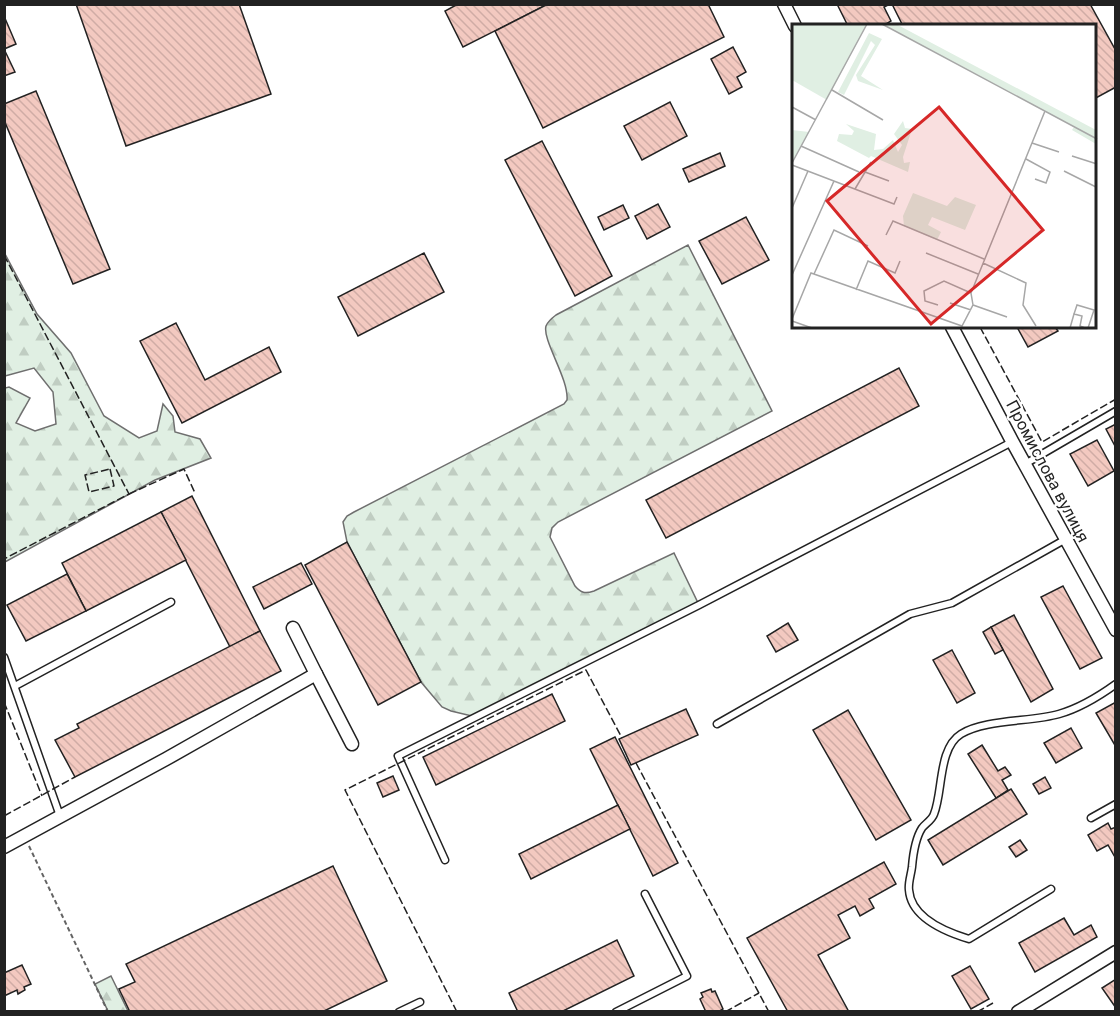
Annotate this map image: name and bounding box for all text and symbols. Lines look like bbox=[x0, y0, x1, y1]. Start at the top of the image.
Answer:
inset map bbox=[792, 24, 1096, 328]
street label: Промислова вулиця bbox=[1002, 397, 1094, 545]

